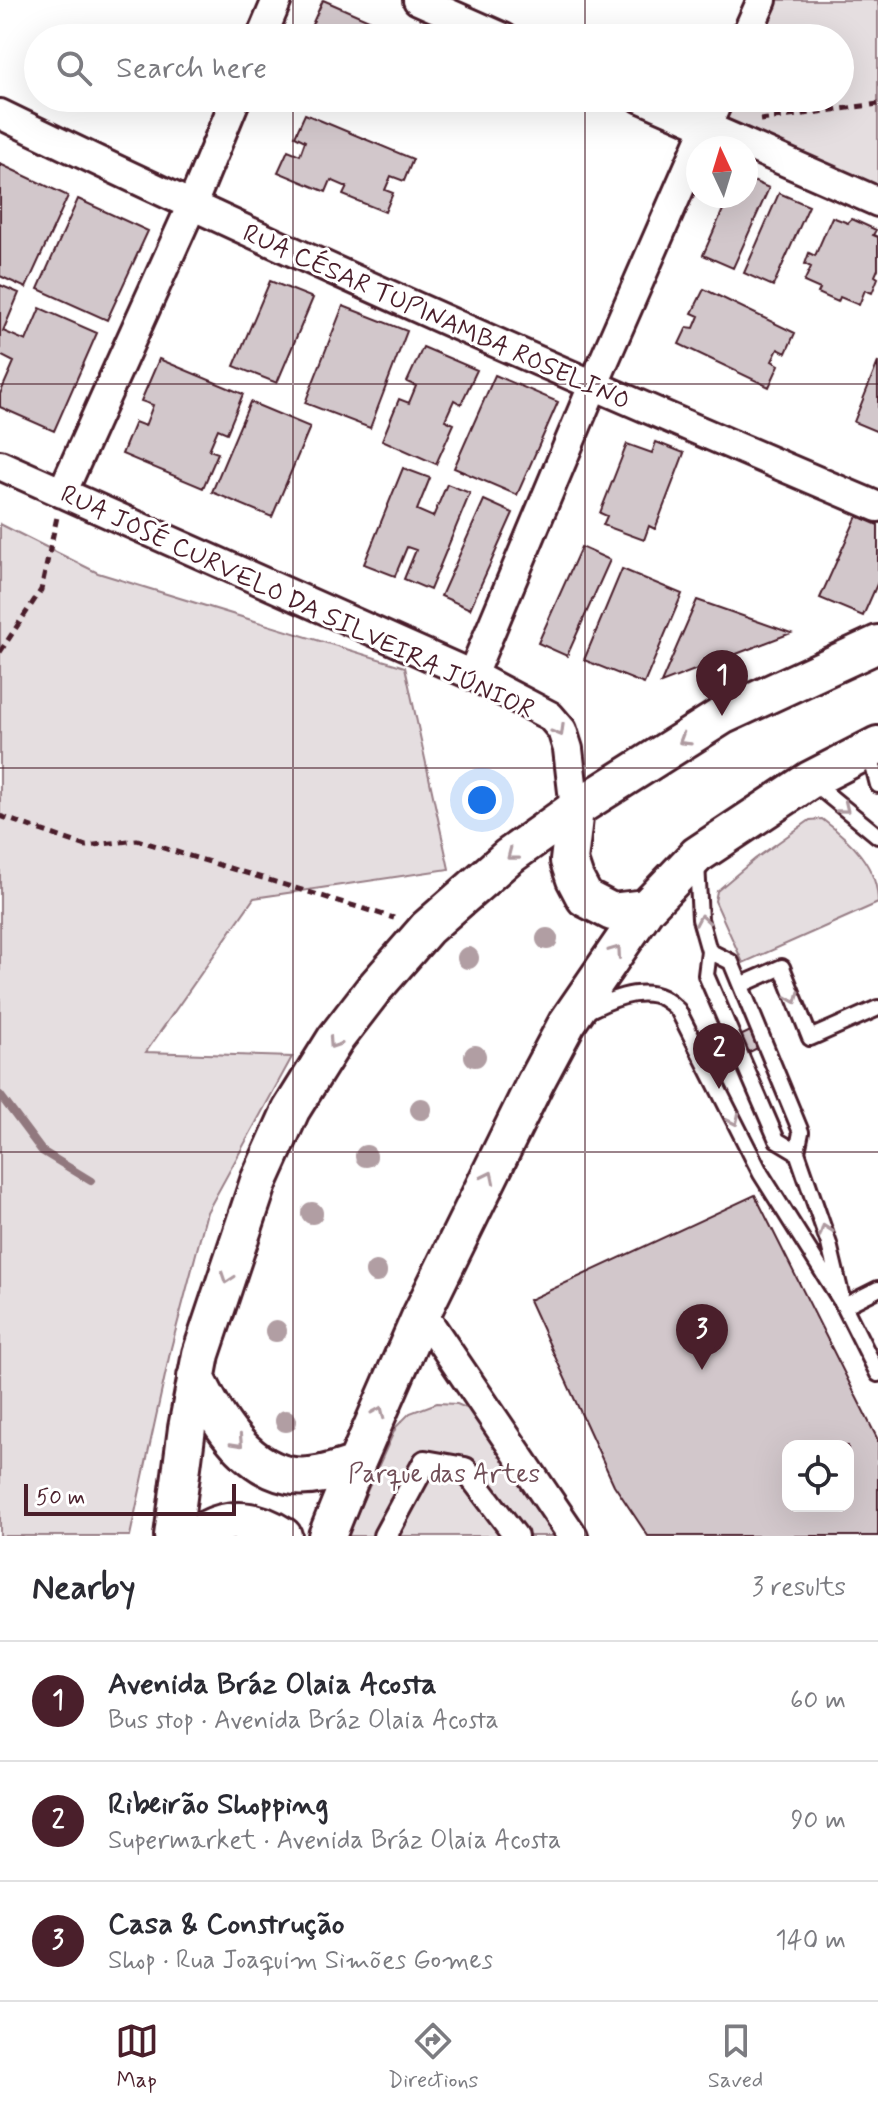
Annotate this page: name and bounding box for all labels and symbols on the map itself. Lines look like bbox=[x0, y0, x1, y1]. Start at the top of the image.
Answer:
north arrow bbox=[686, 136, 758, 208]
street label: RUA CÉSAR TUPINAMBA ROSELINO bbox=[237, 215, 636, 419]
street label: RUA JOSÉ CURVELO DA SILVEIRA JÚNIOR bbox=[55, 476, 540, 728]
pin: 1 bbox=[696, 650, 748, 716]
one-way arrow bbox=[549, 722, 564, 736]
one-way arrow bbox=[679, 730, 693, 745]
your location bbox=[462, 780, 502, 820]
one-way arrow bbox=[835, 798, 849, 813]
one-way arrow bbox=[506, 846, 521, 860]
one-way arrow bbox=[694, 913, 711, 926]
one-way arrow bbox=[606, 945, 621, 959]
one-way arrow bbox=[784, 990, 801, 1004]
pin: 2 bbox=[693, 1023, 745, 1089]
one-way arrow bbox=[329, 1034, 344, 1048]
one-way arrow bbox=[725, 1112, 740, 1127]
one-way arrow bbox=[479, 1170, 495, 1185]
one-way arrow bbox=[818, 1224, 834, 1238]
one-way arrow bbox=[220, 1270, 236, 1284]
pin: 3 bbox=[676, 1304, 728, 1370]
one-way arrow bbox=[369, 1406, 385, 1420]
one-way arrow bbox=[229, 1432, 243, 1447]
park label: Parque das Artes bbox=[348, 1458, 540, 1492]
scale bar bbox=[24, 1480, 236, 1516]

